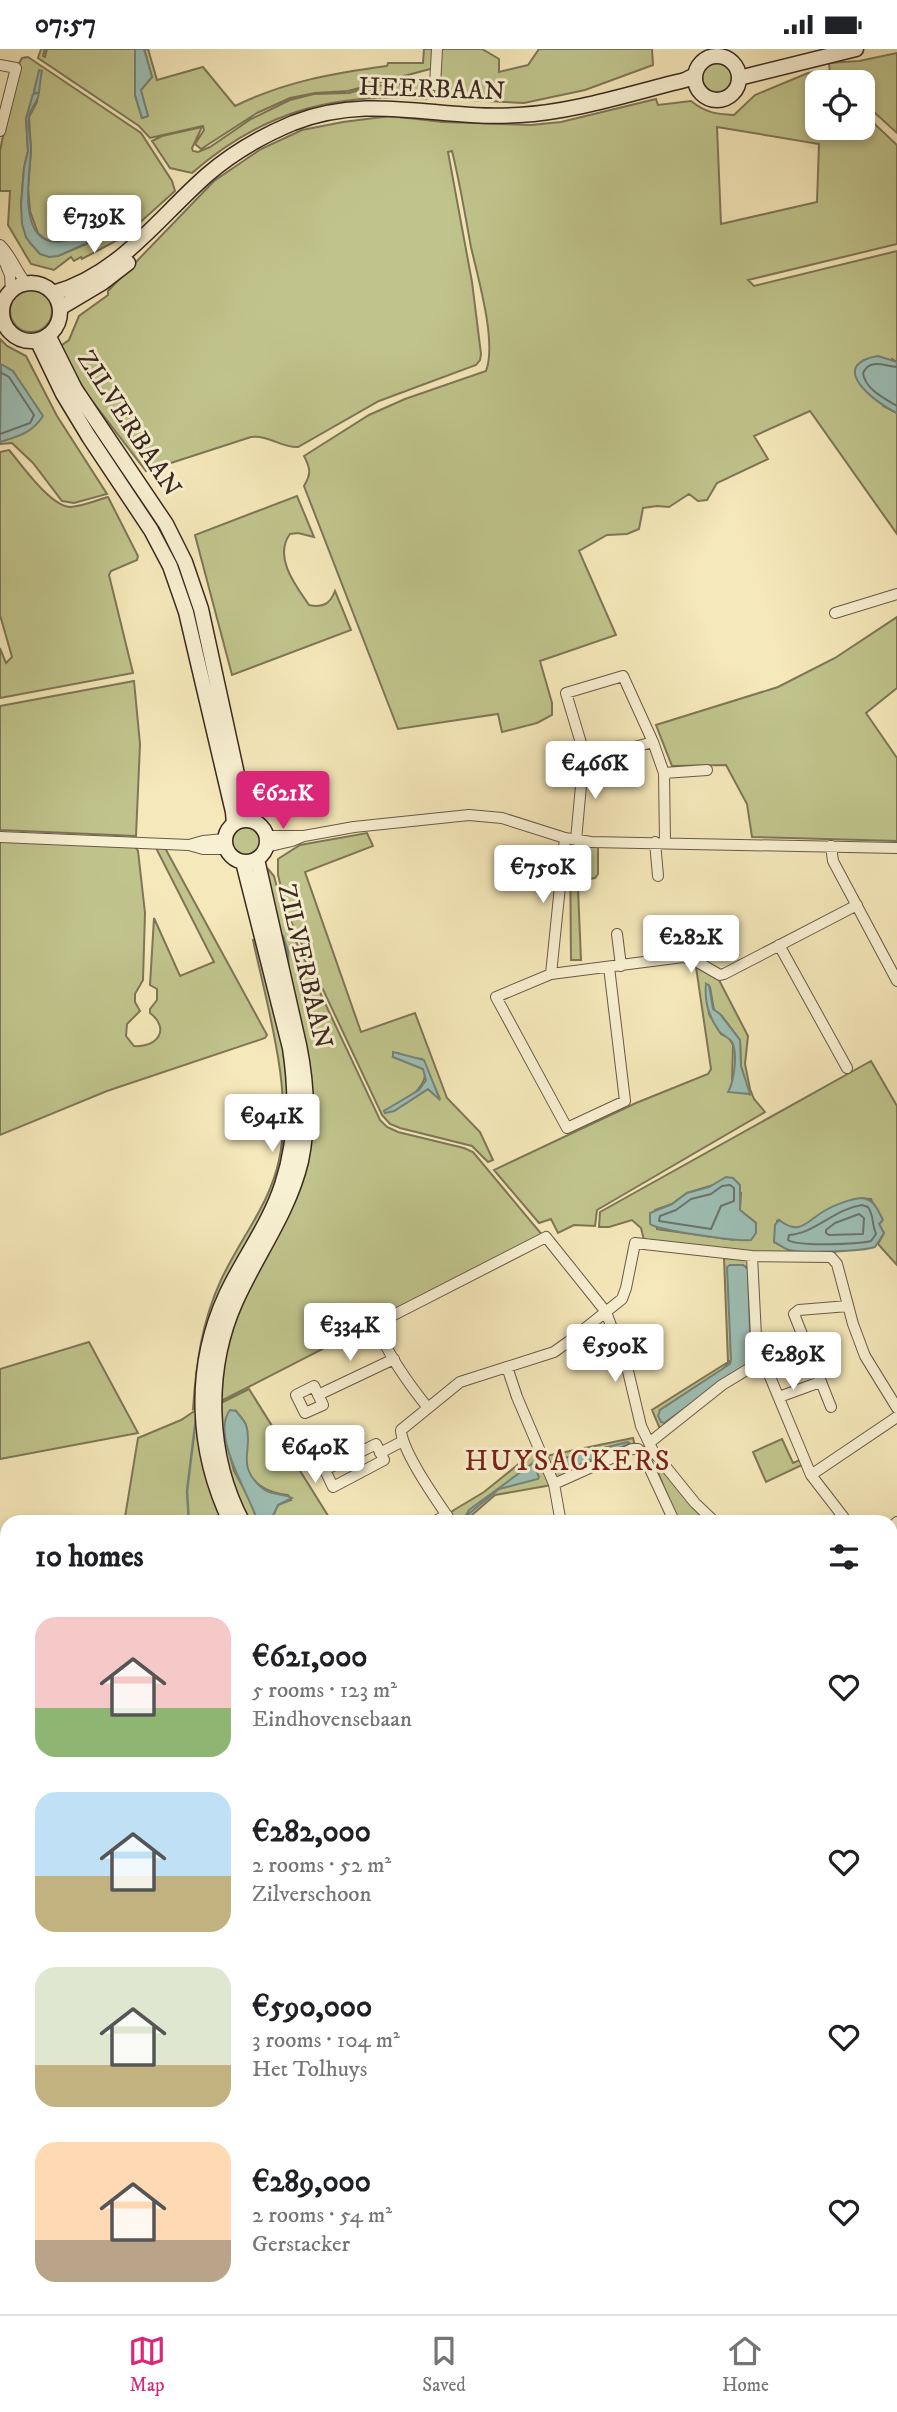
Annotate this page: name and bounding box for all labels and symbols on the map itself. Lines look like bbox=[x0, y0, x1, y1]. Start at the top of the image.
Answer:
street label: HEERBAAN bbox=[358, 70, 506, 109]
pin: €739K bbox=[45, 195, 143, 255]
street label: ZILVERBAAN bbox=[69, 345, 188, 503]
pin: €466K bbox=[546, 741, 644, 801]
pin: €621K bbox=[234, 771, 332, 831]
pin: €750K bbox=[494, 845, 592, 905]
street label: ZILVERBAAN bbox=[270, 881, 339, 1052]
pin: €282K bbox=[642, 915, 740, 975]
pin: €941K bbox=[223, 1095, 321, 1154]
pin: €334K bbox=[301, 1303, 399, 1363]
pin: €590K bbox=[566, 1325, 664, 1384]
pin: €289K bbox=[744, 1333, 842, 1392]
pin: €640K bbox=[266, 1425, 364, 1485]
district label: HUYSACKERS bbox=[465, 1444, 671, 1479]

